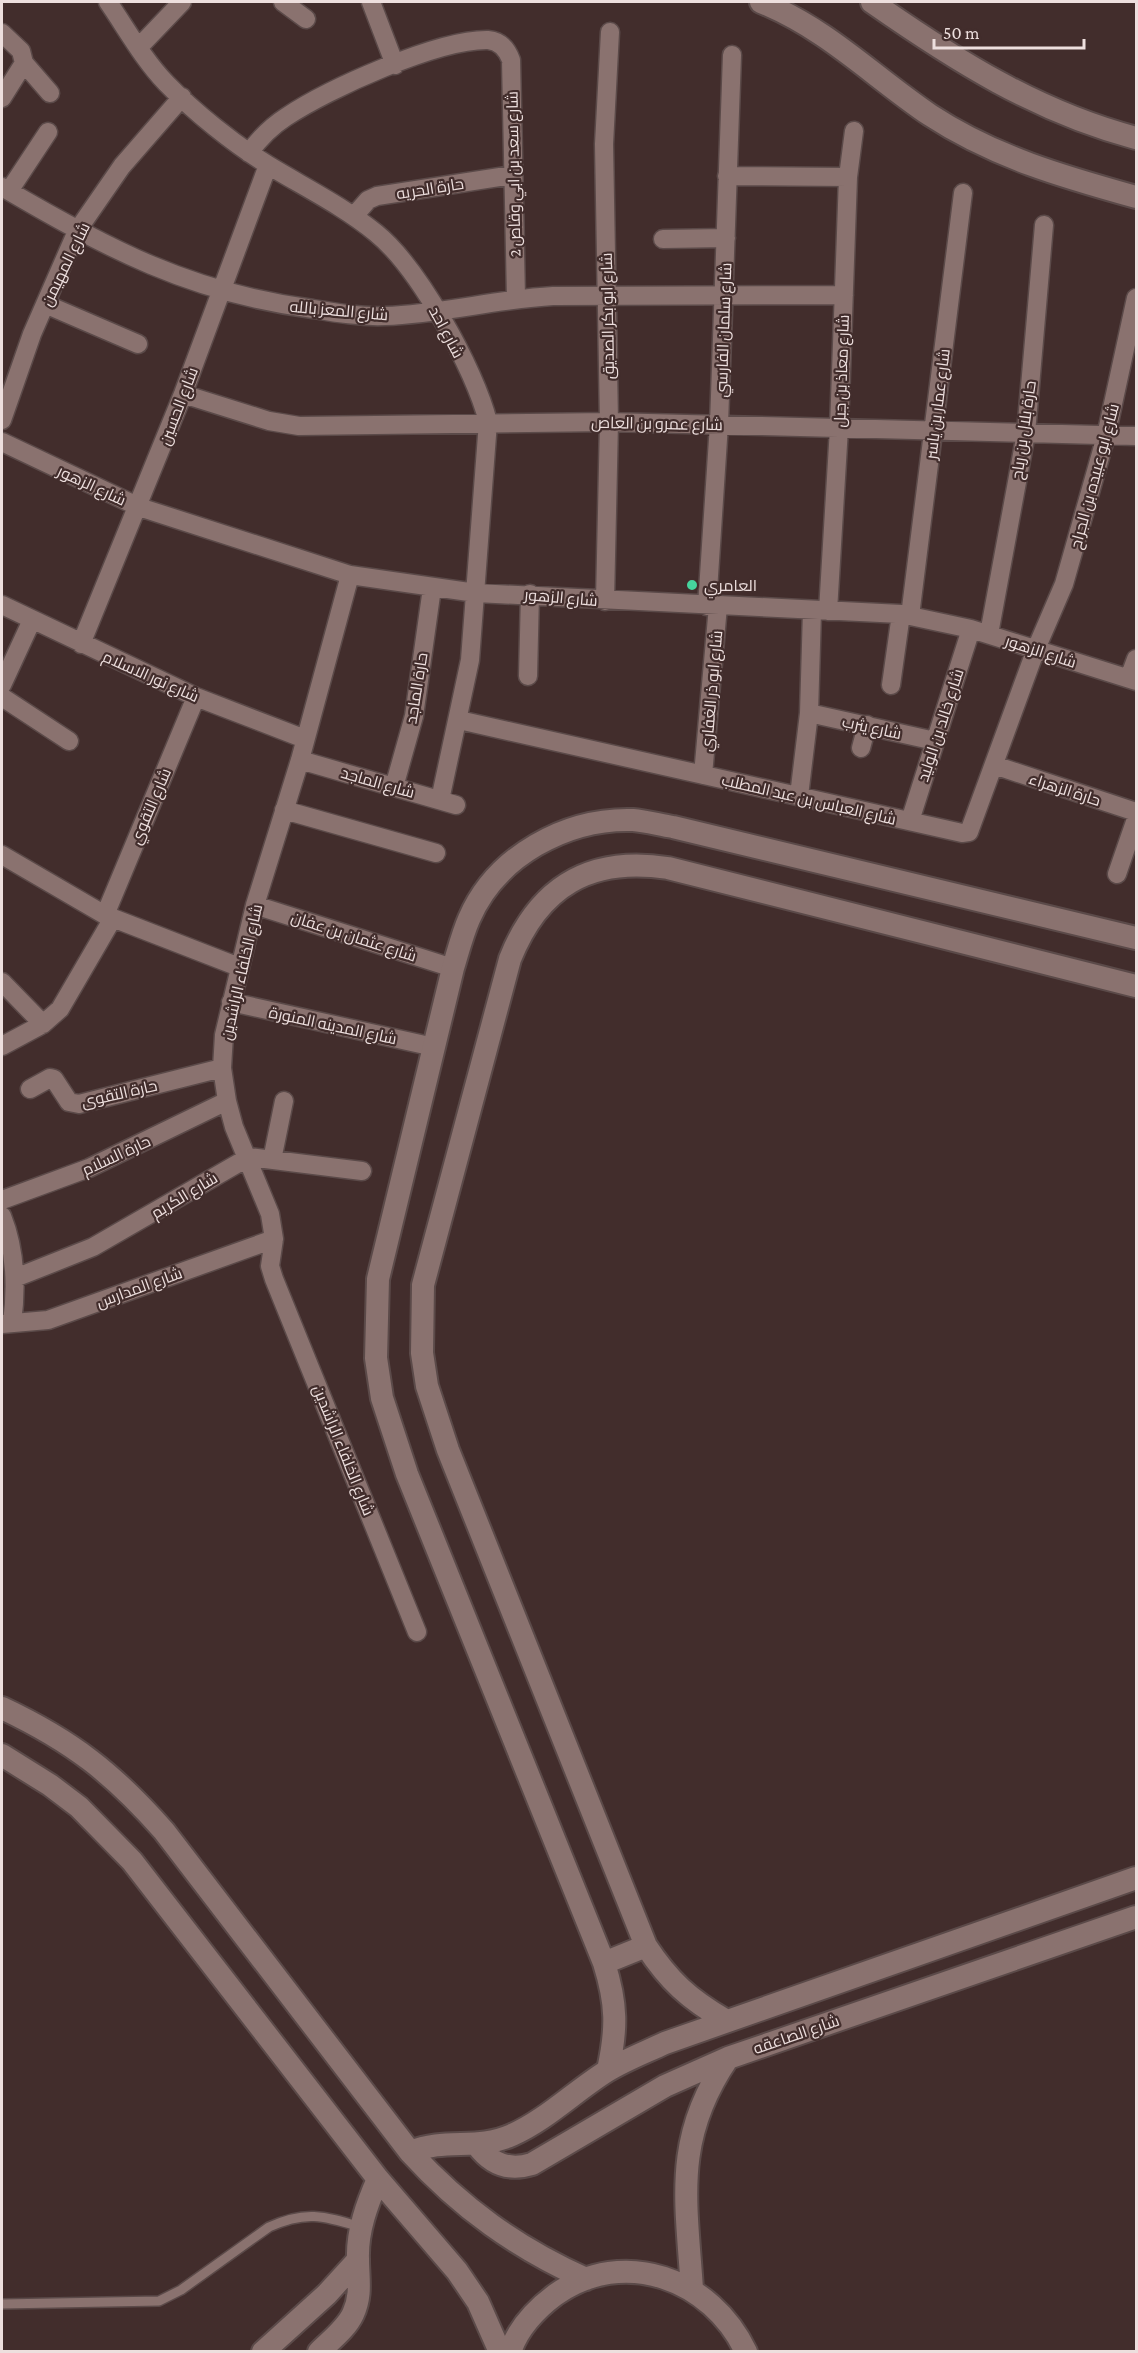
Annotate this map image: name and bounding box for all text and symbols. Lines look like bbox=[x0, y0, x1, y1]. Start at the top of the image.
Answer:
scale bar bbox=[934, 12, 1084, 50]
text: 50 m bbox=[943, 23, 980, 43]
street label: شارع سعد بن ابي وقاص 2 bbox=[504, 91, 528, 257]
street label: حارة الحريه bbox=[395, 175, 465, 203]
street label: شارع المهيمن bbox=[38, 220, 96, 310]
street label: شارع ابو بكر الصديق bbox=[598, 252, 620, 380]
street label: شارع سلمان الفارسي bbox=[713, 262, 738, 398]
street label: شارع المعز بالله bbox=[289, 298, 389, 326]
street label: شارع احد bbox=[423, 304, 467, 362]
street label: شارع معاذ بن جبل bbox=[831, 314, 855, 428]
street label: شارع عمار بن ياسر bbox=[922, 348, 956, 462]
street label: شارع الحسين bbox=[156, 365, 204, 449]
street label: حارة بلال بن رباح bbox=[1008, 379, 1042, 481]
street label: شارع ابو عبيده بن الجراح bbox=[1067, 402, 1125, 551]
street label: شارع عمرو بن العاص bbox=[591, 414, 723, 436]
street label: شارع الزهور bbox=[53, 462, 129, 511]
place label: العامري bbox=[704, 577, 757, 599]
marker: العامري bbox=[685, 578, 699, 592]
street label: شارع الزهور bbox=[522, 586, 598, 612]
street label: شارع ابو ذر الغفاري bbox=[698, 629, 730, 753]
street label: شارع الزهور bbox=[1001, 632, 1079, 674]
street label: شارع نور الاسلام bbox=[99, 648, 201, 708]
street label: حارة الماجد bbox=[402, 651, 431, 725]
street label: شارع خالد بن الوليد bbox=[914, 667, 970, 785]
street label: شارع يثرب bbox=[840, 713, 903, 745]
street label: شارع الماجد bbox=[338, 764, 417, 804]
street label: شارع التقوي bbox=[127, 765, 179, 849]
street label: حارة الزهراء bbox=[1027, 770, 1103, 810]
street label: شارع العباس بن عبد المطلب bbox=[719, 771, 898, 831]
street label: شارع الخلفاء الراشدين bbox=[218, 902, 268, 1042]
street label: شارع عثمان بن عفان bbox=[288, 908, 419, 968]
street label: شارع المدينه المنورة bbox=[267, 1004, 398, 1050]
street label: حارة التقوى bbox=[80, 1077, 159, 1112]
street label: حارة السلام bbox=[79, 1132, 154, 1181]
street label: شارع الكريم bbox=[148, 1169, 222, 1224]
street label: شارع المدارس bbox=[94, 1264, 185, 1314]
street label: شارع الخلفاء الراشدين bbox=[307, 1383, 377, 1519]
street label: شارع الصاعقه bbox=[751, 2012, 842, 2060]

